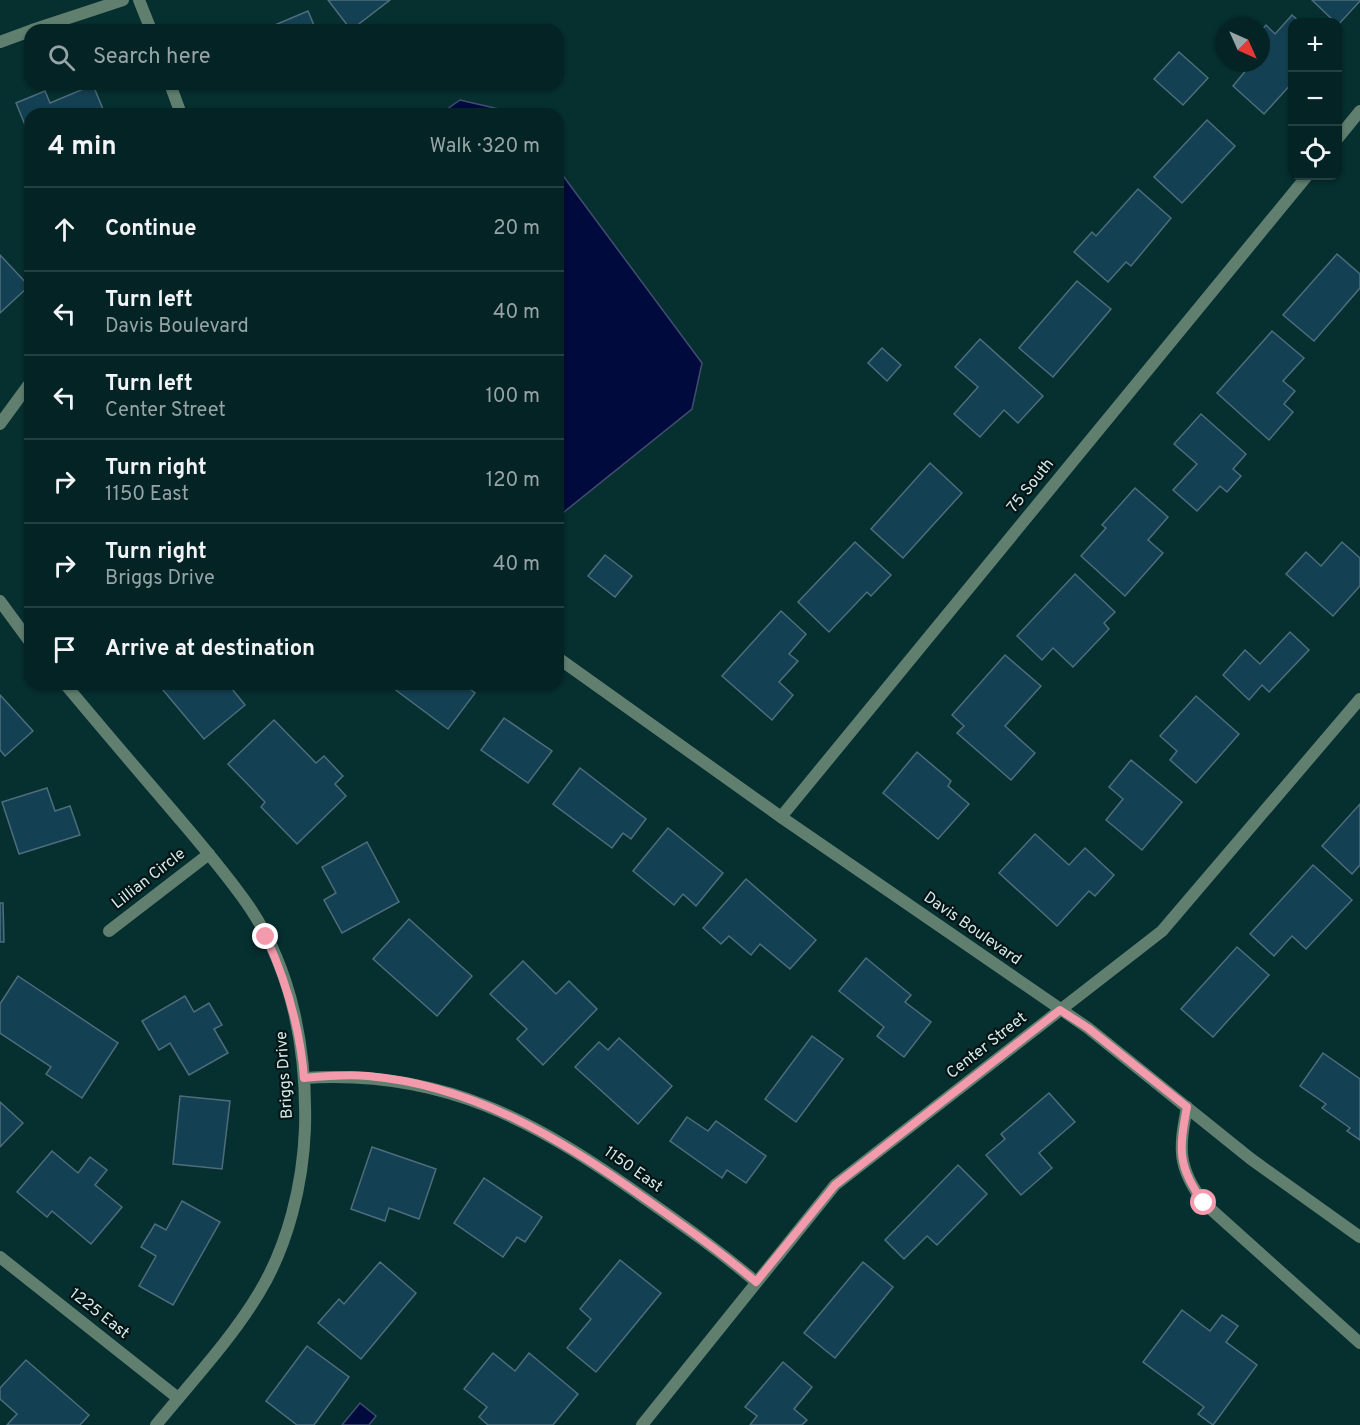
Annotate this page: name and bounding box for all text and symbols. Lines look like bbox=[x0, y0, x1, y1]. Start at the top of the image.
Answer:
north arrow bbox=[1216, 18, 1270, 72]
map controls bbox=[1288, 18, 1342, 180]
button: + bbox=[1288, 18, 1342, 72]
search box bbox=[24, 24, 564, 90]
icon: search bbox=[45, 41, 78, 74]
text: Search here bbox=[93, 44, 211, 71]
button: − bbox=[1288, 72, 1342, 126]
button: locate bbox=[1288, 126, 1342, 180]
text: 4 min bbox=[48, 131, 117, 164]
text: Walk · 320 m bbox=[430, 134, 540, 160]
icon: ahead bbox=[48, 213, 81, 246]
text: Continue bbox=[105, 216, 196, 243]
text: 20 m bbox=[493, 216, 540, 242]
text: Turn left bbox=[105, 287, 193, 314]
icon: left bbox=[48, 297, 81, 330]
text: 40 m bbox=[493, 300, 540, 326]
text: Davis Boulevard bbox=[105, 314, 249, 340]
text: Turn left bbox=[105, 371, 193, 398]
icon: left bbox=[48, 381, 81, 414]
text: 100 m bbox=[485, 384, 540, 410]
text: Center Street bbox=[105, 398, 226, 424]
text: Turn right bbox=[105, 455, 207, 482]
street label: 75 South bbox=[1003, 455, 1059, 517]
icon: right bbox=[48, 465, 81, 498]
text: 120 m bbox=[486, 468, 540, 494]
text: 1150 East bbox=[105, 482, 189, 508]
text: Turn right bbox=[105, 539, 207, 566]
icon: right bbox=[48, 549, 81, 582]
text: 40 m bbox=[493, 552, 540, 578]
text: Briggs Drive bbox=[105, 566, 215, 592]
icon: arrive bbox=[48, 633, 81, 666]
text: Arrive at destination bbox=[105, 636, 315, 663]
street label: Lillian Circle bbox=[108, 844, 190, 914]
street label: Davis Boulevard bbox=[919, 888, 1025, 970]
route end bbox=[252, 923, 278, 949]
street label: Center Street bbox=[943, 1008, 1031, 1084]
street label: Briggs Drive bbox=[272, 1030, 298, 1120]
street label: 1150 East bbox=[600, 1143, 666, 1197]
route start bbox=[1190, 1189, 1216, 1215]
street label: 1225 East bbox=[65, 1284, 133, 1344]

